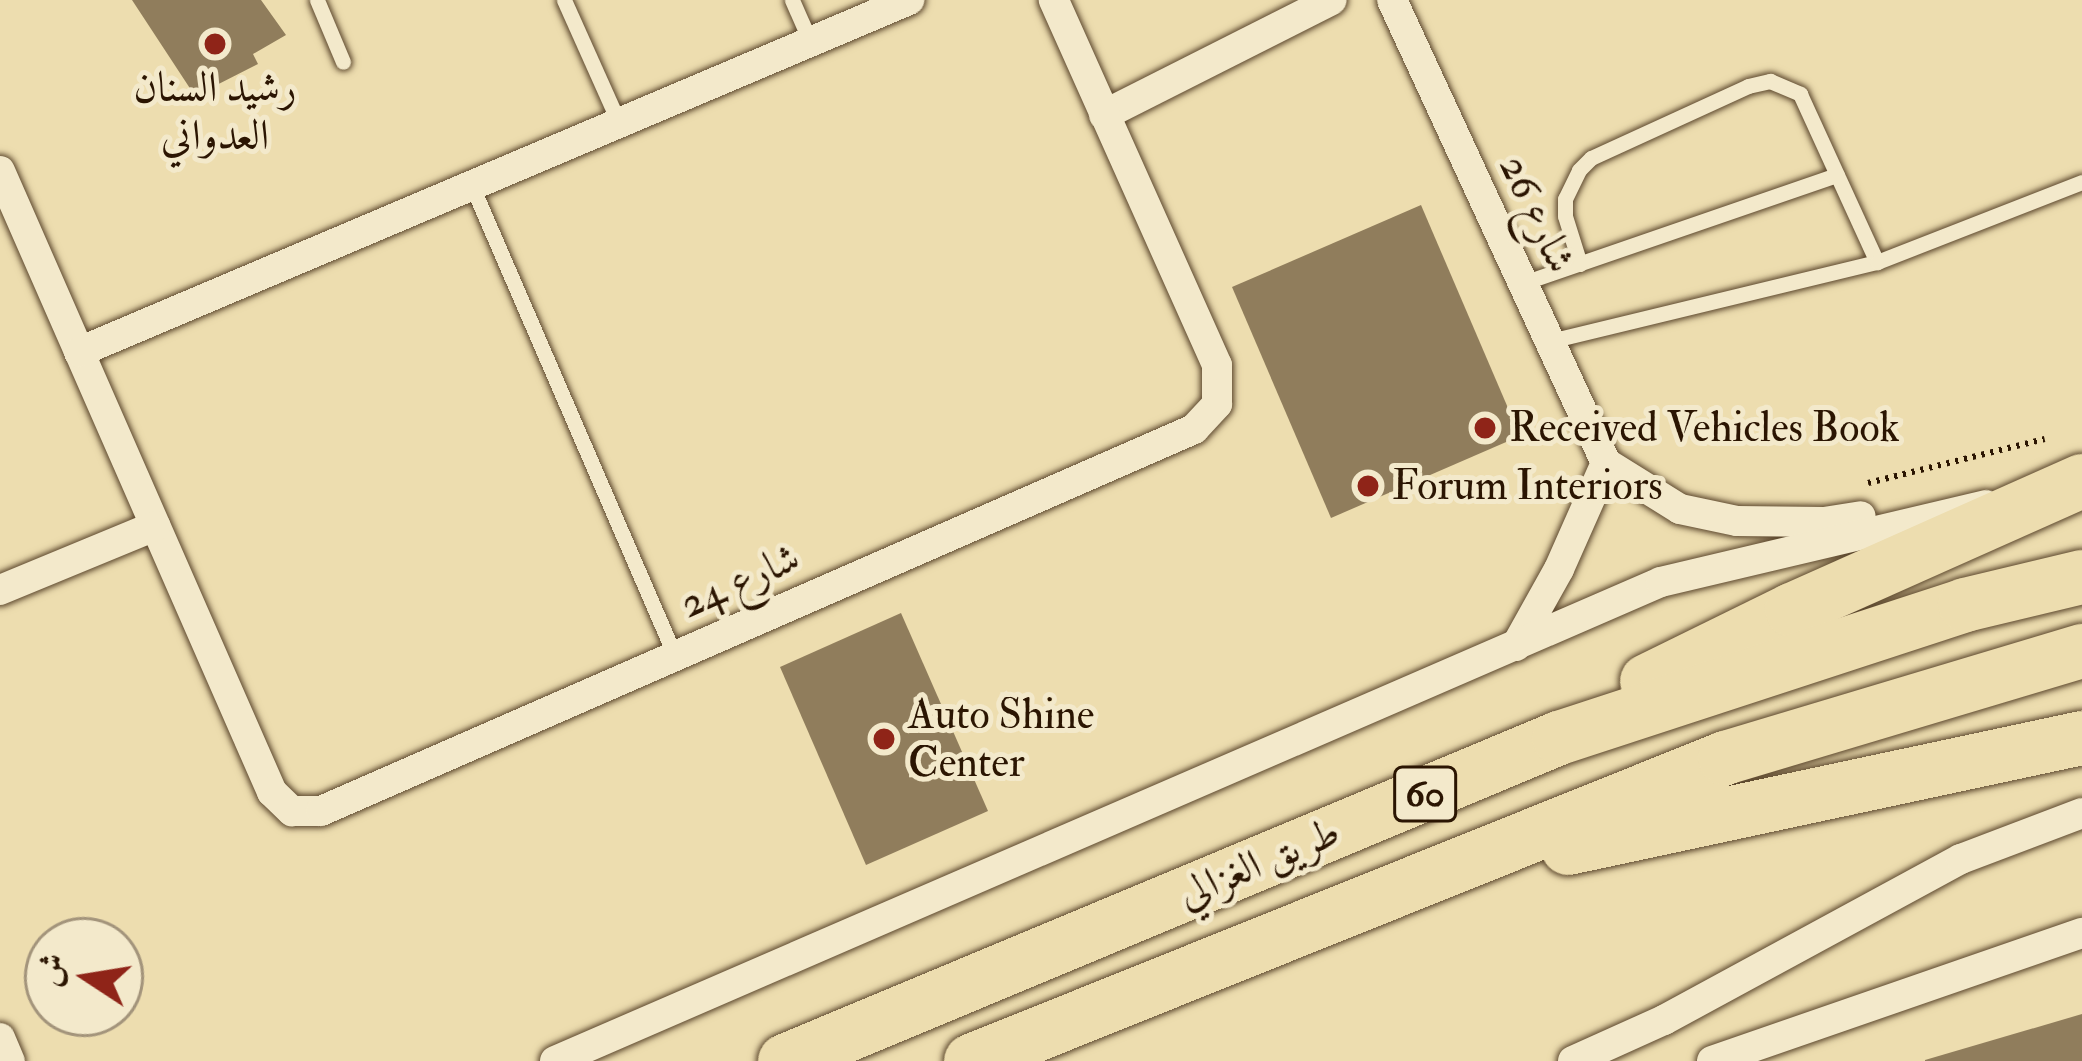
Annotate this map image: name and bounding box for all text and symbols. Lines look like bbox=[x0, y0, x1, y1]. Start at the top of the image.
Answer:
marker: رشيد السنان العدواني bbox=[202, 31, 228, 57]
place label: رشيد السنان العدواني bbox=[133, 63, 297, 162]
street label: شارع 26 bbox=[1488, 147, 1586, 281]
place label: Received Vehicles Book bbox=[1509, 403, 1900, 453]
marker: Received Vehicles Book bbox=[1472, 415, 1498, 441]
place label: Forum Interiors bbox=[1392, 461, 1663, 511]
marker: Forum Interiors bbox=[1355, 473, 1381, 499]
street label: شارع 24 bbox=[672, 532, 808, 630]
place label: Auto Shine Center bbox=[908, 690, 1094, 789]
marker: Auto Shine Center bbox=[871, 726, 897, 752]
road number: 60 bbox=[1392, 761, 1458, 827]
street label: طريق الغزالي bbox=[1170, 806, 1348, 920]
north arrow bbox=[24, 917, 144, 1037]
text: ش bbox=[28, 950, 75, 990]

